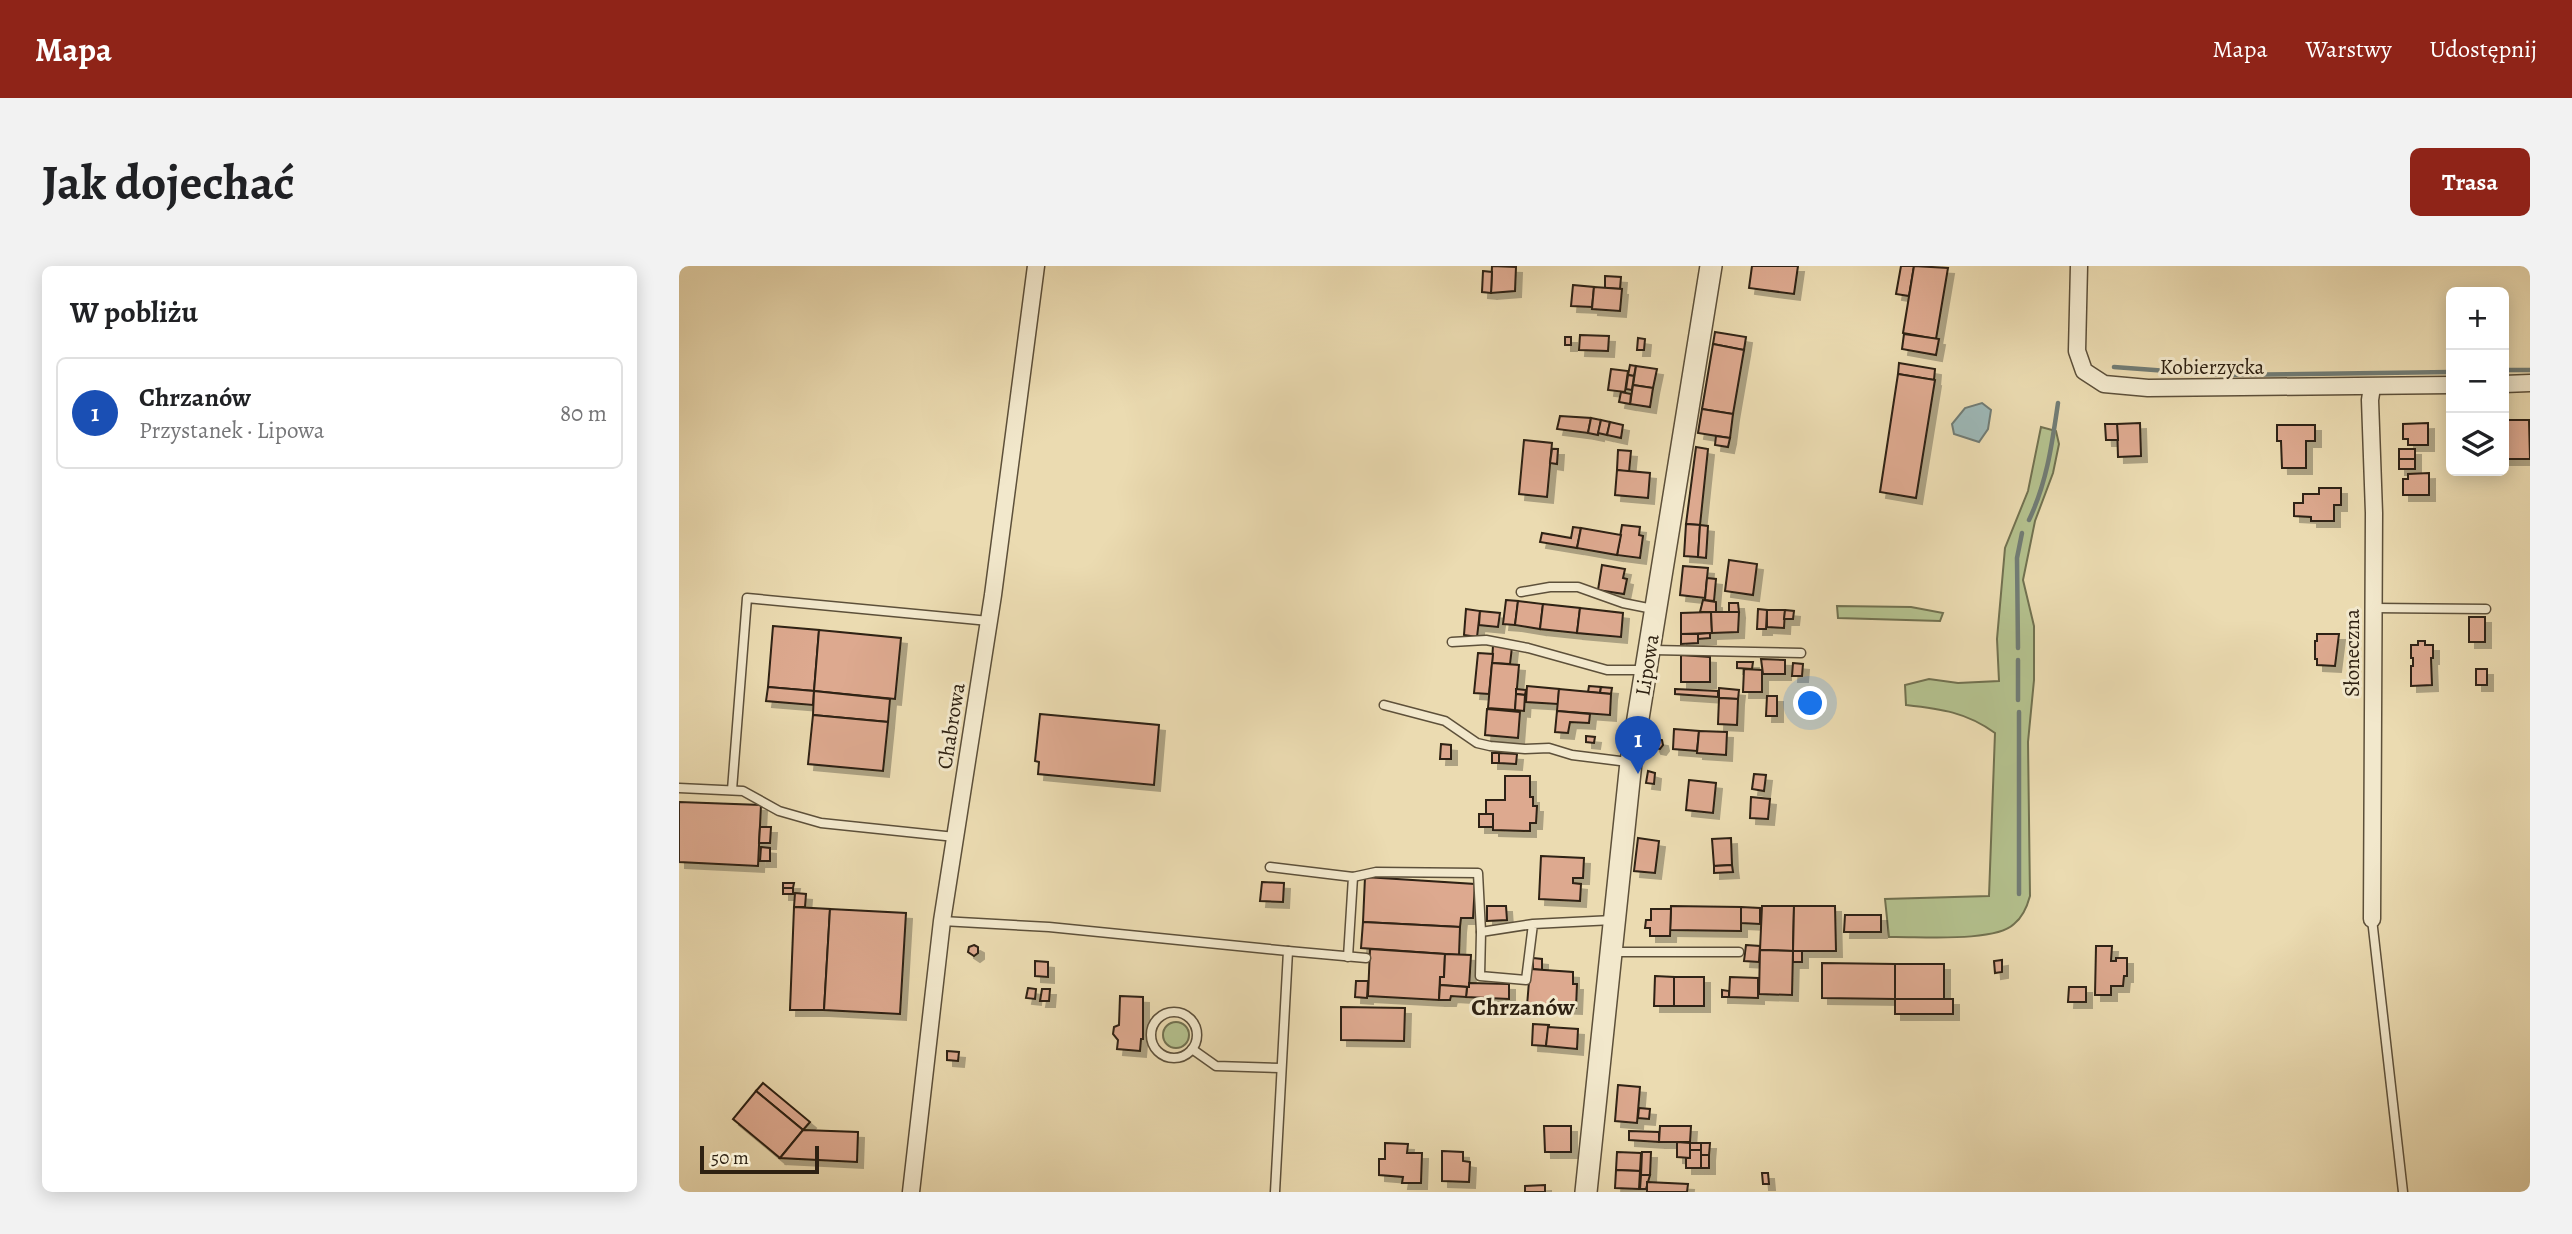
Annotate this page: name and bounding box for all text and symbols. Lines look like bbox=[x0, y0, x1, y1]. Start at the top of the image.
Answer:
text: Mapa bbox=[35, 27, 112, 72]
text: Mapa bbox=[2212, 33, 2268, 65]
text: Warstwy bbox=[2306, 33, 2392, 65]
text: Udostępnij bbox=[2430, 33, 2537, 65]
button: Trasa bbox=[2410, 148, 2530, 216]
text: Jak dojechać bbox=[42, 149, 295, 216]
map controls bbox=[2446, 287, 2509, 476]
button: + bbox=[2446, 287, 2509, 350]
text: W pobliżu bbox=[70, 292, 198, 332]
button: − bbox=[2446, 350, 2509, 413]
street label: Kobierzycka bbox=[2160, 353, 2264, 381]
text: Chrzanów bbox=[139, 380, 251, 415]
text: 1 bbox=[91, 398, 99, 429]
text: 80 m bbox=[560, 398, 607, 429]
button: layers bbox=[2446, 413, 2509, 476]
text: Przystanek · Lipowa bbox=[139, 415, 325, 446]
street label: Słoneczna bbox=[2338, 609, 2366, 697]
street label: Lipowa bbox=[1628, 632, 1666, 698]
street label: Chabrowa bbox=[930, 681, 972, 771]
your location bbox=[1793, 686, 1827, 720]
pin: 1 bbox=[1615, 716, 1661, 774]
district label: Chrzanów bbox=[1471, 991, 1575, 1023]
scale bar bbox=[700, 1143, 819, 1175]
text: 50 m bbox=[711, 1145, 749, 1171]

